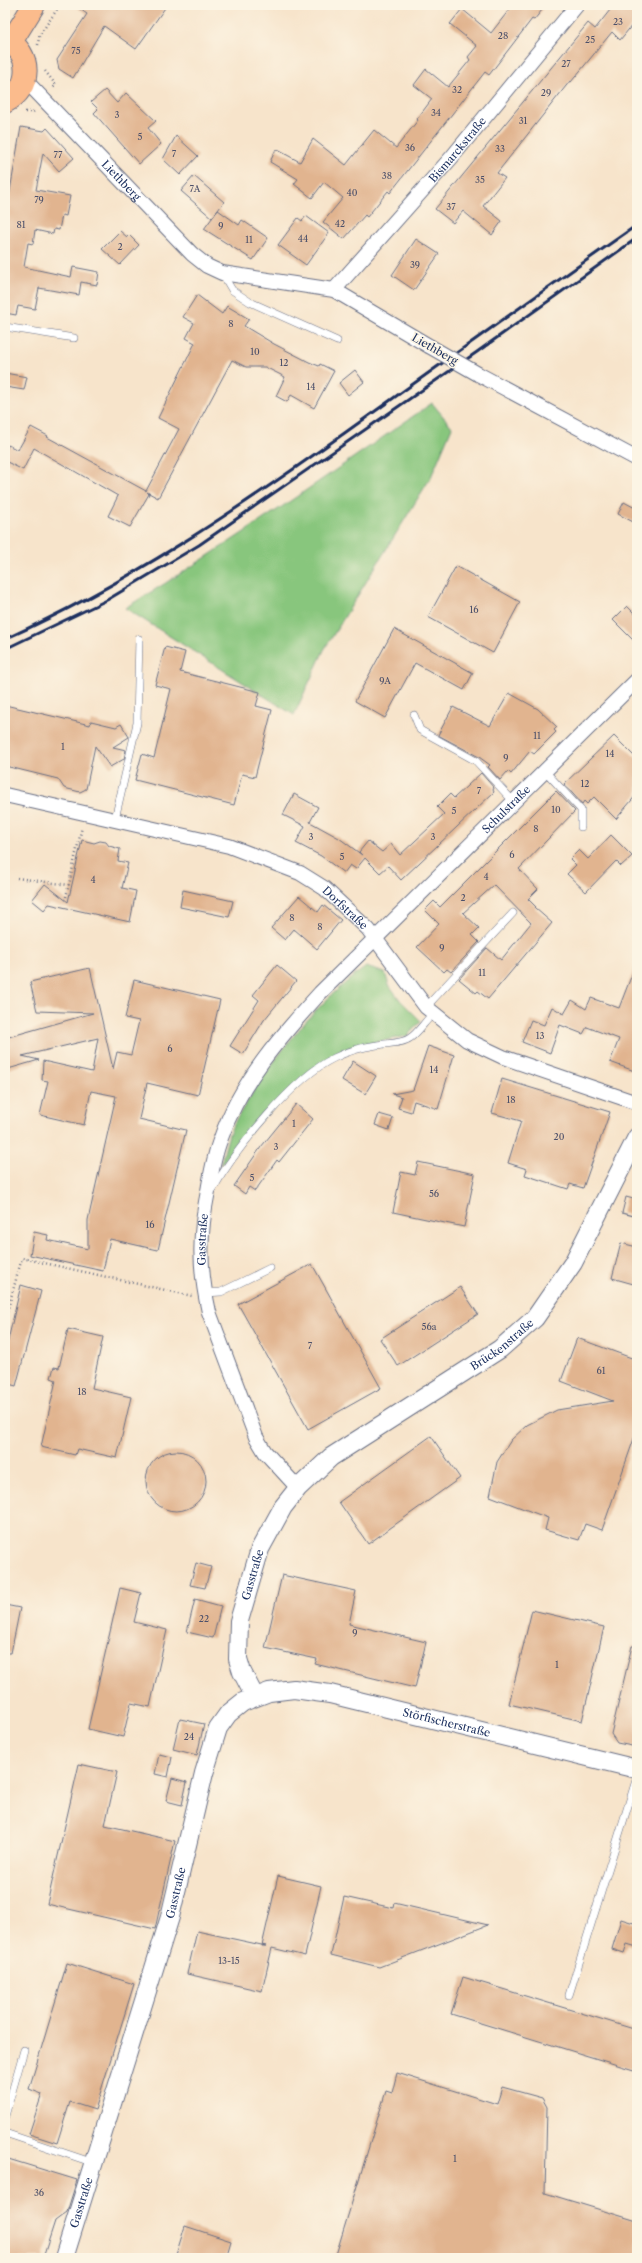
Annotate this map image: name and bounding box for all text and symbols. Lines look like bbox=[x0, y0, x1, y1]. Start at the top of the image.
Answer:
house number: 23 bbox=[613, 16, 623, 27]
house number: 28 bbox=[498, 30, 508, 41]
house number: 25 bbox=[585, 34, 595, 45]
house number: 75 bbox=[71, 45, 81, 56]
house number: 27 bbox=[561, 58, 571, 69]
house number: 32 bbox=[452, 84, 462, 95]
house number: 29 bbox=[541, 87, 551, 98]
house number: 34 bbox=[431, 107, 441, 118]
house number: 3 bbox=[115, 109, 120, 120]
street label: Bismarckstraße bbox=[426, 114, 489, 185]
house number: 31 bbox=[519, 115, 528, 126]
house number: 5 bbox=[138, 131, 143, 142]
house number: 36 bbox=[405, 142, 415, 153]
house number: 33 bbox=[495, 143, 505, 154]
house number: 7 bbox=[172, 148, 177, 159]
house number: 77 bbox=[54, 149, 63, 160]
street label: Liethberg bbox=[99, 157, 144, 204]
house number: 38 bbox=[382, 170, 392, 181]
house number: 35 bbox=[475, 174, 485, 185]
house number: 7A bbox=[190, 183, 201, 194]
house number: 40 bbox=[347, 187, 358, 198]
house number: 79 bbox=[34, 194, 44, 205]
house number: 37 bbox=[446, 201, 456, 212]
house number: 42 bbox=[335, 218, 345, 229]
house number: 81 bbox=[16, 219, 26, 230]
house number: 9 bbox=[218, 220, 224, 231]
house number: 44 bbox=[298, 233, 308, 244]
house number: 11 bbox=[245, 234, 253, 245]
house number: 2 bbox=[117, 241, 123, 252]
house number: 39 bbox=[410, 259, 420, 270]
house number: 8 bbox=[228, 318, 234, 329]
street label: Liethberg bbox=[410, 330, 461, 368]
house number: 10 bbox=[250, 346, 260, 357]
house number: 12 bbox=[280, 357, 288, 368]
house number: 14 bbox=[307, 381, 316, 392]
house number: 16 bbox=[469, 604, 479, 615]
house number: 9A bbox=[379, 675, 391, 686]
house number: 11 bbox=[533, 730, 541, 741]
house number: 1 bbox=[61, 741, 65, 752]
house number: 14 bbox=[606, 748, 615, 759]
house number: 9 bbox=[503, 752, 509, 763]
house number: 12 bbox=[581, 778, 589, 789]
street label: Schulstraße bbox=[479, 782, 533, 836]
house number: 7 bbox=[477, 785, 482, 796]
house number: 10 bbox=[551, 804, 561, 815]
house number: 5 bbox=[452, 805, 457, 816]
house number: 8 bbox=[533, 823, 539, 834]
house number: 3 bbox=[309, 831, 314, 842]
house number: 3 bbox=[431, 831, 436, 842]
house number: 6 bbox=[509, 849, 515, 860]
house number: 5 bbox=[340, 851, 345, 862]
house number: 4 bbox=[483, 871, 489, 882]
house number: 4 bbox=[90, 874, 96, 885]
street label: Dorfstraße bbox=[320, 883, 371, 932]
house number: 2 bbox=[460, 892, 466, 903]
house number: 8 bbox=[289, 912, 295, 923]
house number: 8 bbox=[317, 921, 323, 932]
house number: 9 bbox=[439, 942, 445, 953]
house number: 11 bbox=[478, 967, 486, 978]
house number: 13 bbox=[536, 1030, 544, 1041]
house number: 6 bbox=[167, 1043, 173, 1054]
house number: 14 bbox=[430, 1064, 439, 1075]
house number: 18 bbox=[506, 1094, 516, 1105]
house number: 1 bbox=[292, 1118, 296, 1129]
house number: 20 bbox=[554, 1131, 565, 1142]
house number: 3 bbox=[274, 1141, 279, 1152]
house number: 5 bbox=[250, 1172, 255, 1183]
house number: 56 bbox=[429, 1188, 439, 1199]
street label: Gasstraße bbox=[194, 1213, 211, 1266]
house number: 16 bbox=[145, 1219, 155, 1230]
street label: Brückenstraße bbox=[468, 1316, 536, 1373]
house number: 56a bbox=[422, 1321, 437, 1332]
house number: 7 bbox=[308, 1340, 313, 1351]
house number: 61 bbox=[596, 1365, 606, 1376]
house number: 18 bbox=[77, 1386, 87, 1397]
street label: Gasstraße bbox=[238, 1548, 267, 1602]
house number: 22 bbox=[199, 1613, 209, 1624]
house number: 9 bbox=[352, 1627, 358, 1638]
house number: 1 bbox=[555, 1659, 559, 1670]
street label: Störfischerstraße bbox=[401, 1705, 492, 1740]
house number: 24 bbox=[184, 1731, 194, 1742]
street label: Gasstraße bbox=[163, 1866, 189, 1920]
house number: 13-15 bbox=[218, 1955, 240, 1966]
house number: 1 bbox=[453, 2153, 457, 2164]
street label: Gasstraße bbox=[67, 2176, 96, 2230]
house number: 36 bbox=[34, 2187, 44, 2198]

